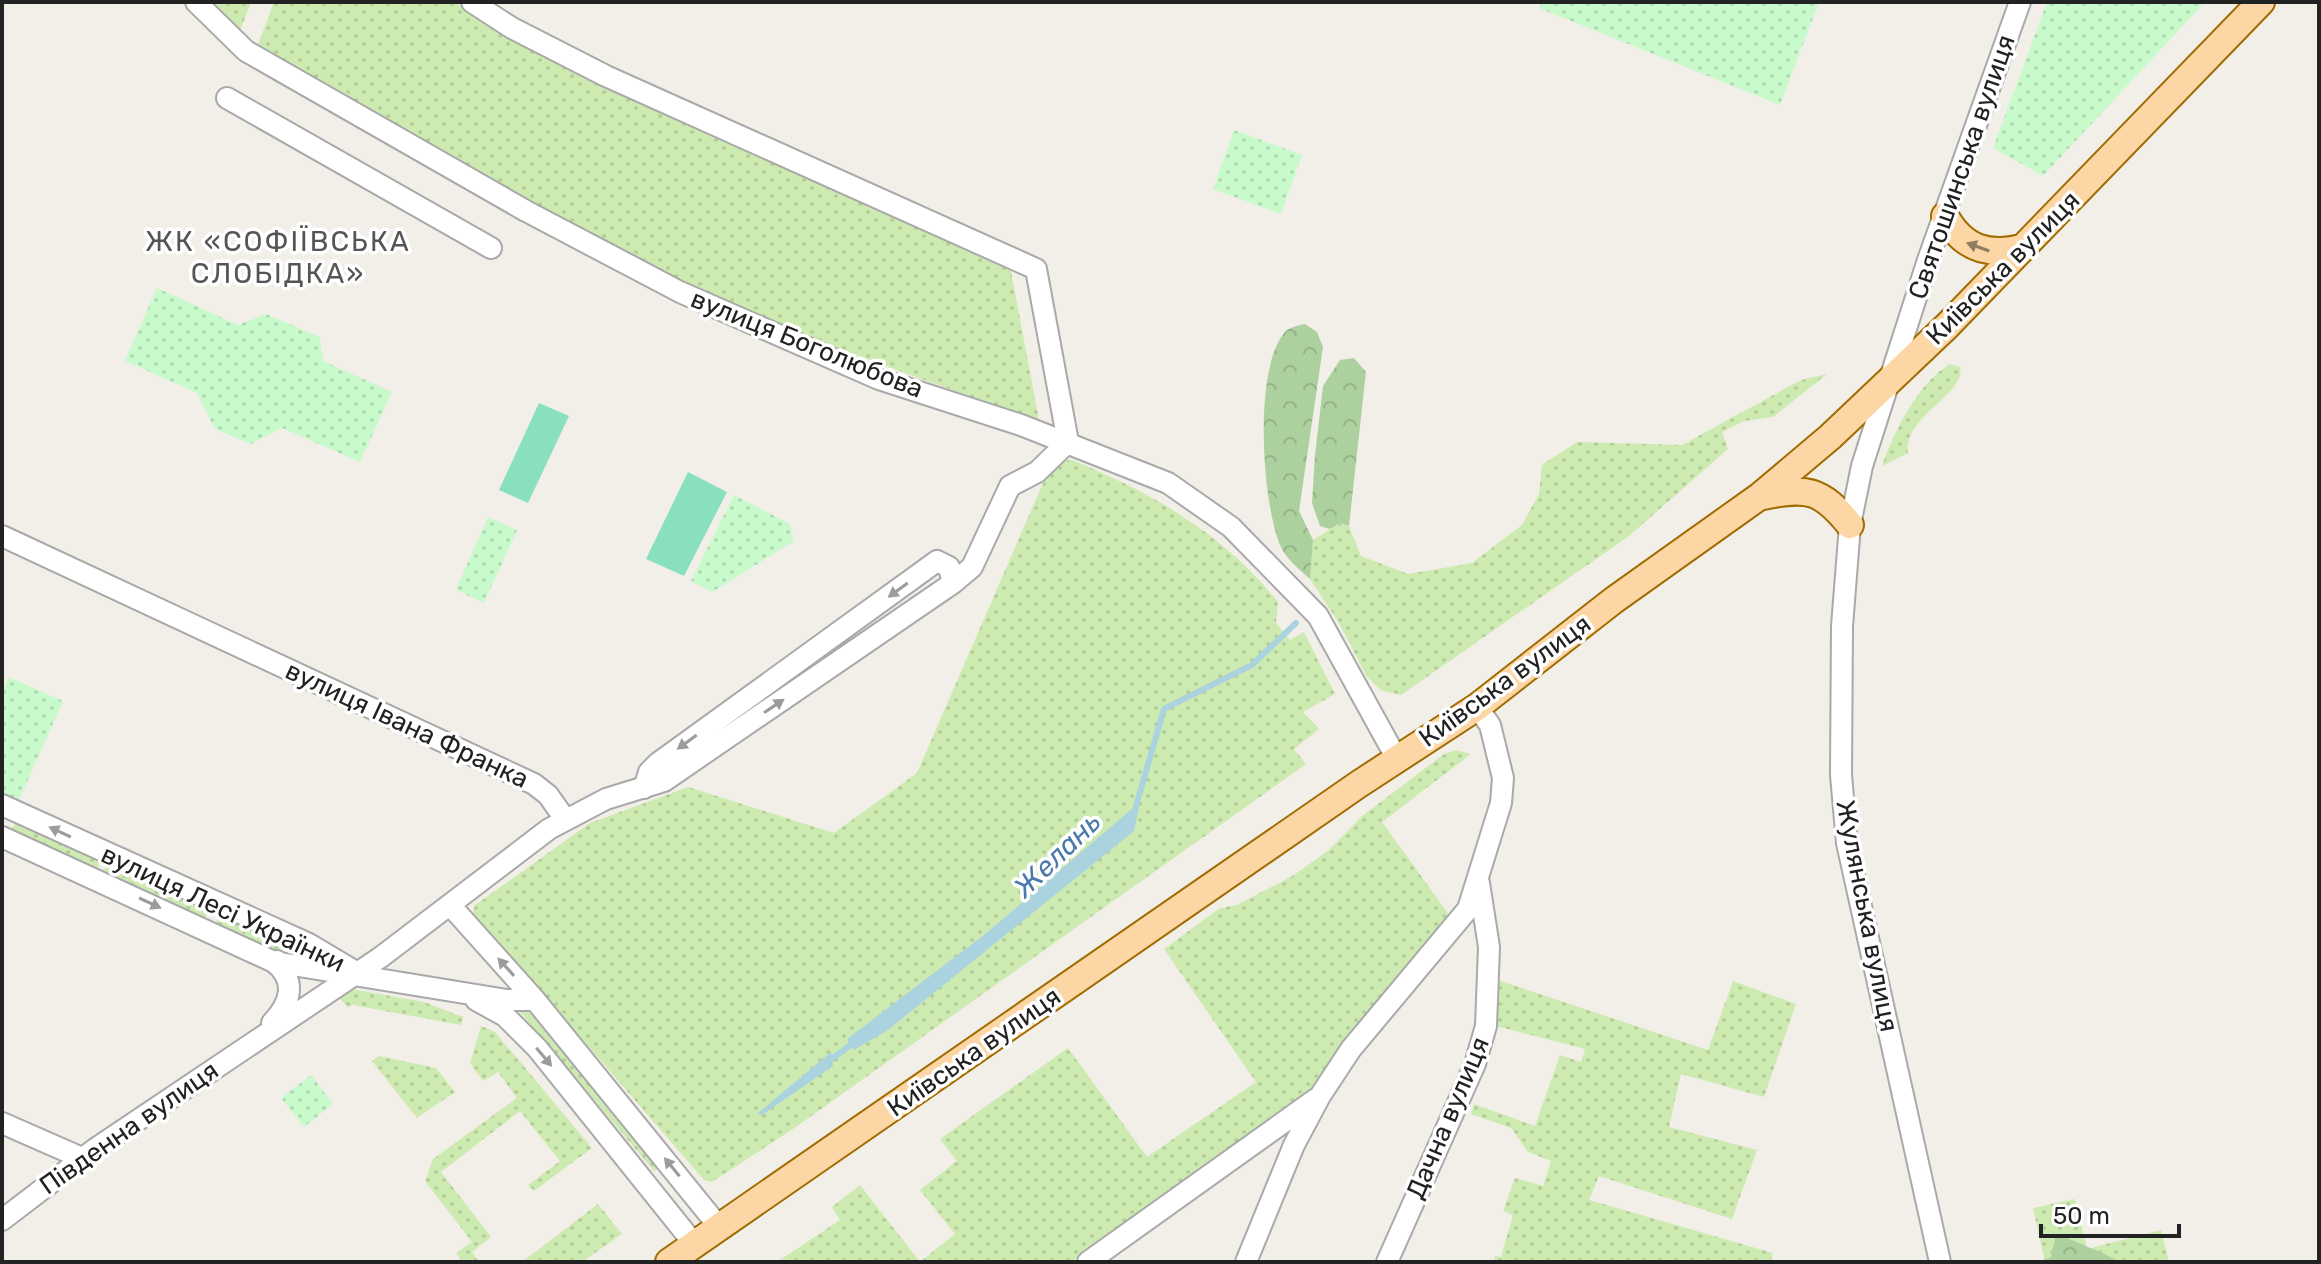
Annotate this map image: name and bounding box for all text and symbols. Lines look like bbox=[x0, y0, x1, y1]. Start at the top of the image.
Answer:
street label: Святошинська вулиця bbox=[1902, 31, 2022, 303]
street label: Київська вулиця bbox=[1920, 185, 2086, 351]
district label: ЖК «СОФІЇВСЬКА СЛОБІДКА» bbox=[145, 225, 411, 290]
one-way arrow bbox=[1966, 240, 1990, 253]
street label: вулиця Боголюбова bbox=[686, 283, 928, 405]
one-way arrow bbox=[888, 581, 908, 597]
street label: Київська вулиця bbox=[1413, 608, 1597, 754]
street label: вулиця Івана Франка bbox=[281, 655, 533, 795]
one-way arrow bbox=[764, 698, 785, 713]
one-way arrow bbox=[677, 734, 698, 749]
street label: Жулянська вулиця bbox=[1829, 797, 1905, 1035]
water label: Желань bbox=[1006, 805, 1108, 905]
one-way arrow bbox=[48, 825, 72, 839]
street label: вулиця Лесі Українки bbox=[96, 839, 350, 979]
one-way arrow bbox=[138, 896, 161, 910]
one-way arrow bbox=[498, 957, 515, 977]
street label: Київська вулиця bbox=[881, 981, 1067, 1123]
street label: Дачна вулиця bbox=[1400, 1032, 1496, 1204]
one-way arrow bbox=[535, 1047, 552, 1067]
street label: Південна вулиця bbox=[34, 1055, 224, 1201]
one-way arrow bbox=[664, 1157, 681, 1177]
scale bar bbox=[2041, 1188, 2179, 1238]
text: 50 m bbox=[2053, 1202, 2110, 1230]

